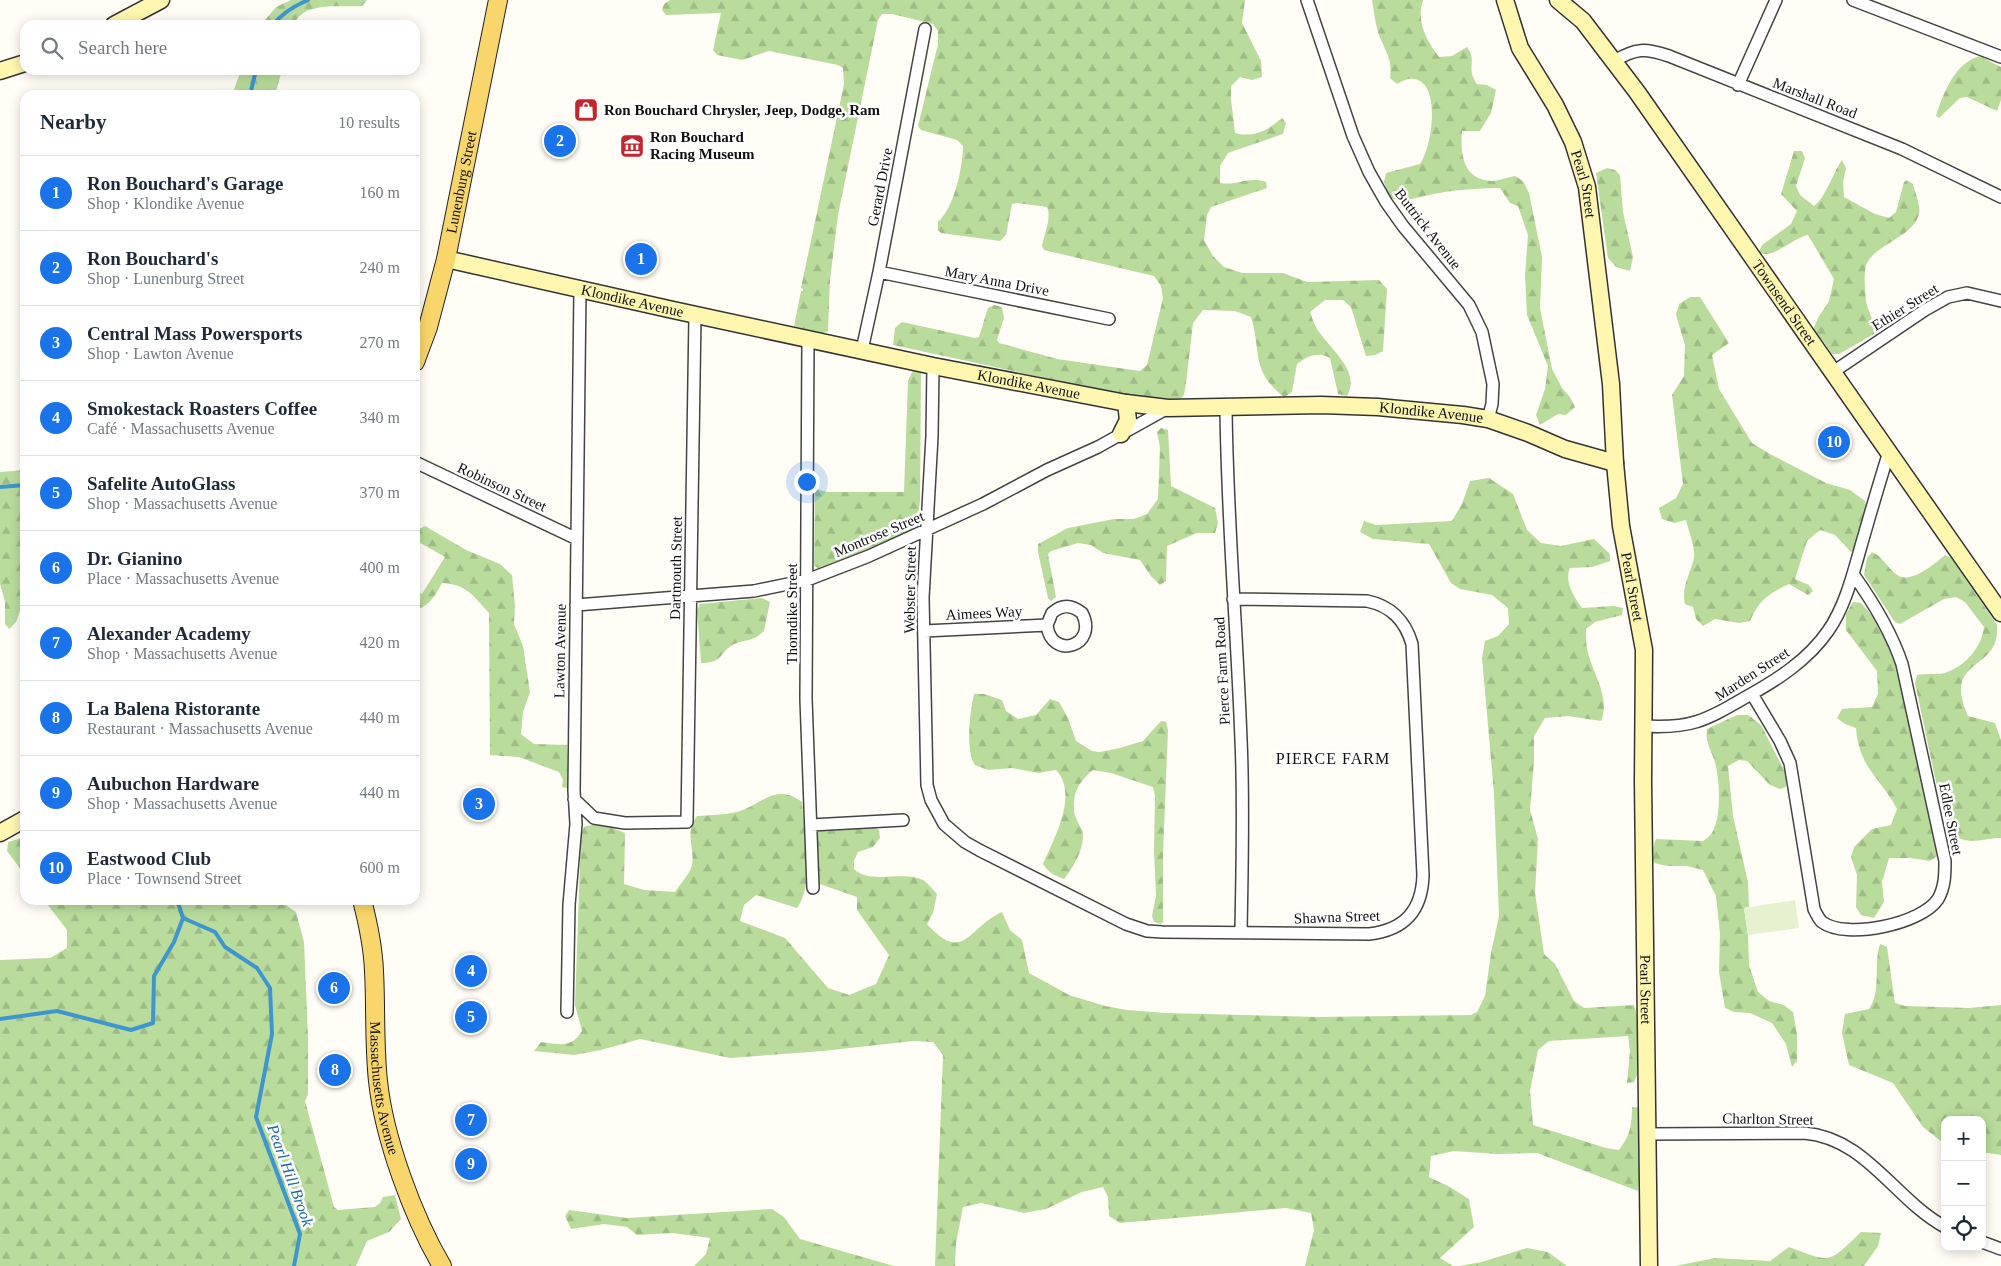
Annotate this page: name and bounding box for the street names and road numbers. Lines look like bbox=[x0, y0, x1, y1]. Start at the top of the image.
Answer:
street label: Marshall Road bbox=[1771, 75, 1860, 122]
street label: Lunenburg Street bbox=[443, 129, 480, 235]
street label: Gerard Drive bbox=[865, 146, 896, 228]
street label: Pearl Street bbox=[1568, 148, 1599, 220]
street label: Buttrick Avenue bbox=[1392, 186, 1465, 273]
street label: Townsend Street bbox=[1749, 257, 1820, 349]
street label: Mary Anna Drive bbox=[944, 263, 1051, 299]
street label: Ethier Street bbox=[1869, 280, 1942, 334]
street label: Klondike Avenue bbox=[580, 282, 685, 320]
street label: Klondike Avenue bbox=[976, 367, 1082, 402]
street label: Klondike Avenue bbox=[1379, 399, 1485, 426]
street label: Robinson Street bbox=[455, 459, 550, 515]
street label: Montrose Street bbox=[832, 508, 927, 560]
street label: Dartmouth Street bbox=[667, 515, 685, 620]
street label: Webster Street bbox=[901, 545, 919, 634]
street label: Pearl Street bbox=[1618, 551, 1647, 623]
street label: Thorndike Street bbox=[784, 563, 800, 665]
street label: Lawton Avenue bbox=[551, 603, 569, 698]
street label: Aimees Way bbox=[945, 603, 1023, 623]
street label: Pierce Farm Road bbox=[1211, 616, 1233, 726]
street label: Marden Street bbox=[1712, 644, 1793, 704]
street label: Edlee Street bbox=[1936, 782, 1966, 857]
street label: Shawna Street bbox=[1294, 907, 1381, 926]
street label: Pearl Street bbox=[1637, 955, 1654, 1025]
street label: Massachusetts Avenue bbox=[367, 1021, 402, 1157]
street label: Charlton Street bbox=[1722, 1110, 1815, 1128]

